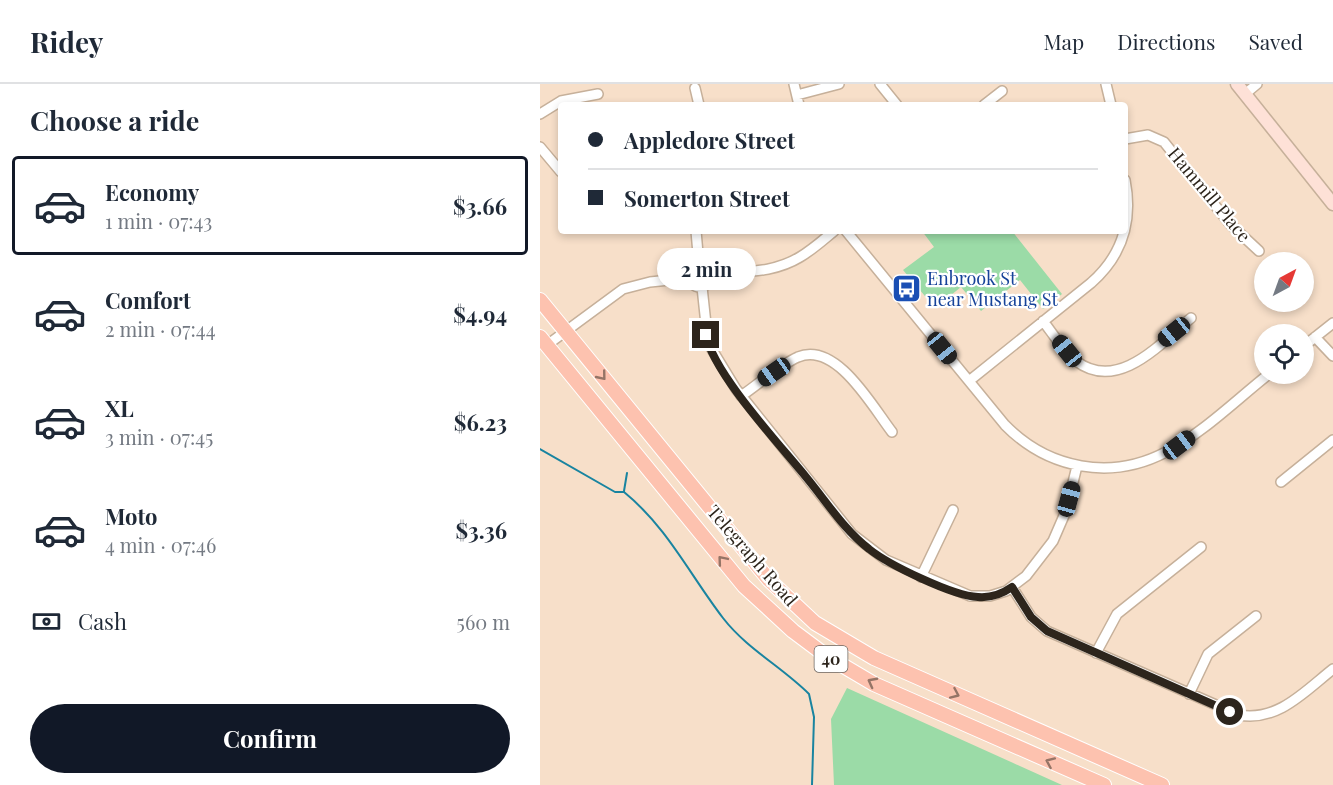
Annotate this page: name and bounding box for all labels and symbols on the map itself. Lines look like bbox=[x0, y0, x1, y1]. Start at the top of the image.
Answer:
street label: Hammill Place bbox=[1163, 142, 1257, 247]
callout: 2 min bbox=[656, 248, 756, 290]
north arrow bbox=[1254, 252, 1314, 312]
place label: Enbrook St near Mustang St bbox=[927, 266, 1059, 311]
bus stop icon: Enbrook St near Mustang St bbox=[890, 273, 922, 305]
car bbox=[1154, 314, 1194, 350]
route end bbox=[692, 321, 719, 348]
car bbox=[924, 328, 960, 368]
car bbox=[1049, 331, 1085, 371]
car bbox=[754, 354, 794, 390]
one-way arrow bbox=[595, 369, 606, 380]
car bbox=[1159, 427, 1199, 463]
car bbox=[1056, 479, 1082, 519]
street label: Telegraph Road bbox=[702, 500, 804, 611]
one-way arrow bbox=[718, 556, 729, 567]
road number: 40 bbox=[814, 646, 848, 672]
one-way arrow bbox=[868, 678, 878, 689]
one-way arrow bbox=[949, 687, 960, 699]
route start bbox=[1216, 698, 1243, 725]
one-way arrow bbox=[1045, 757, 1056, 769]

